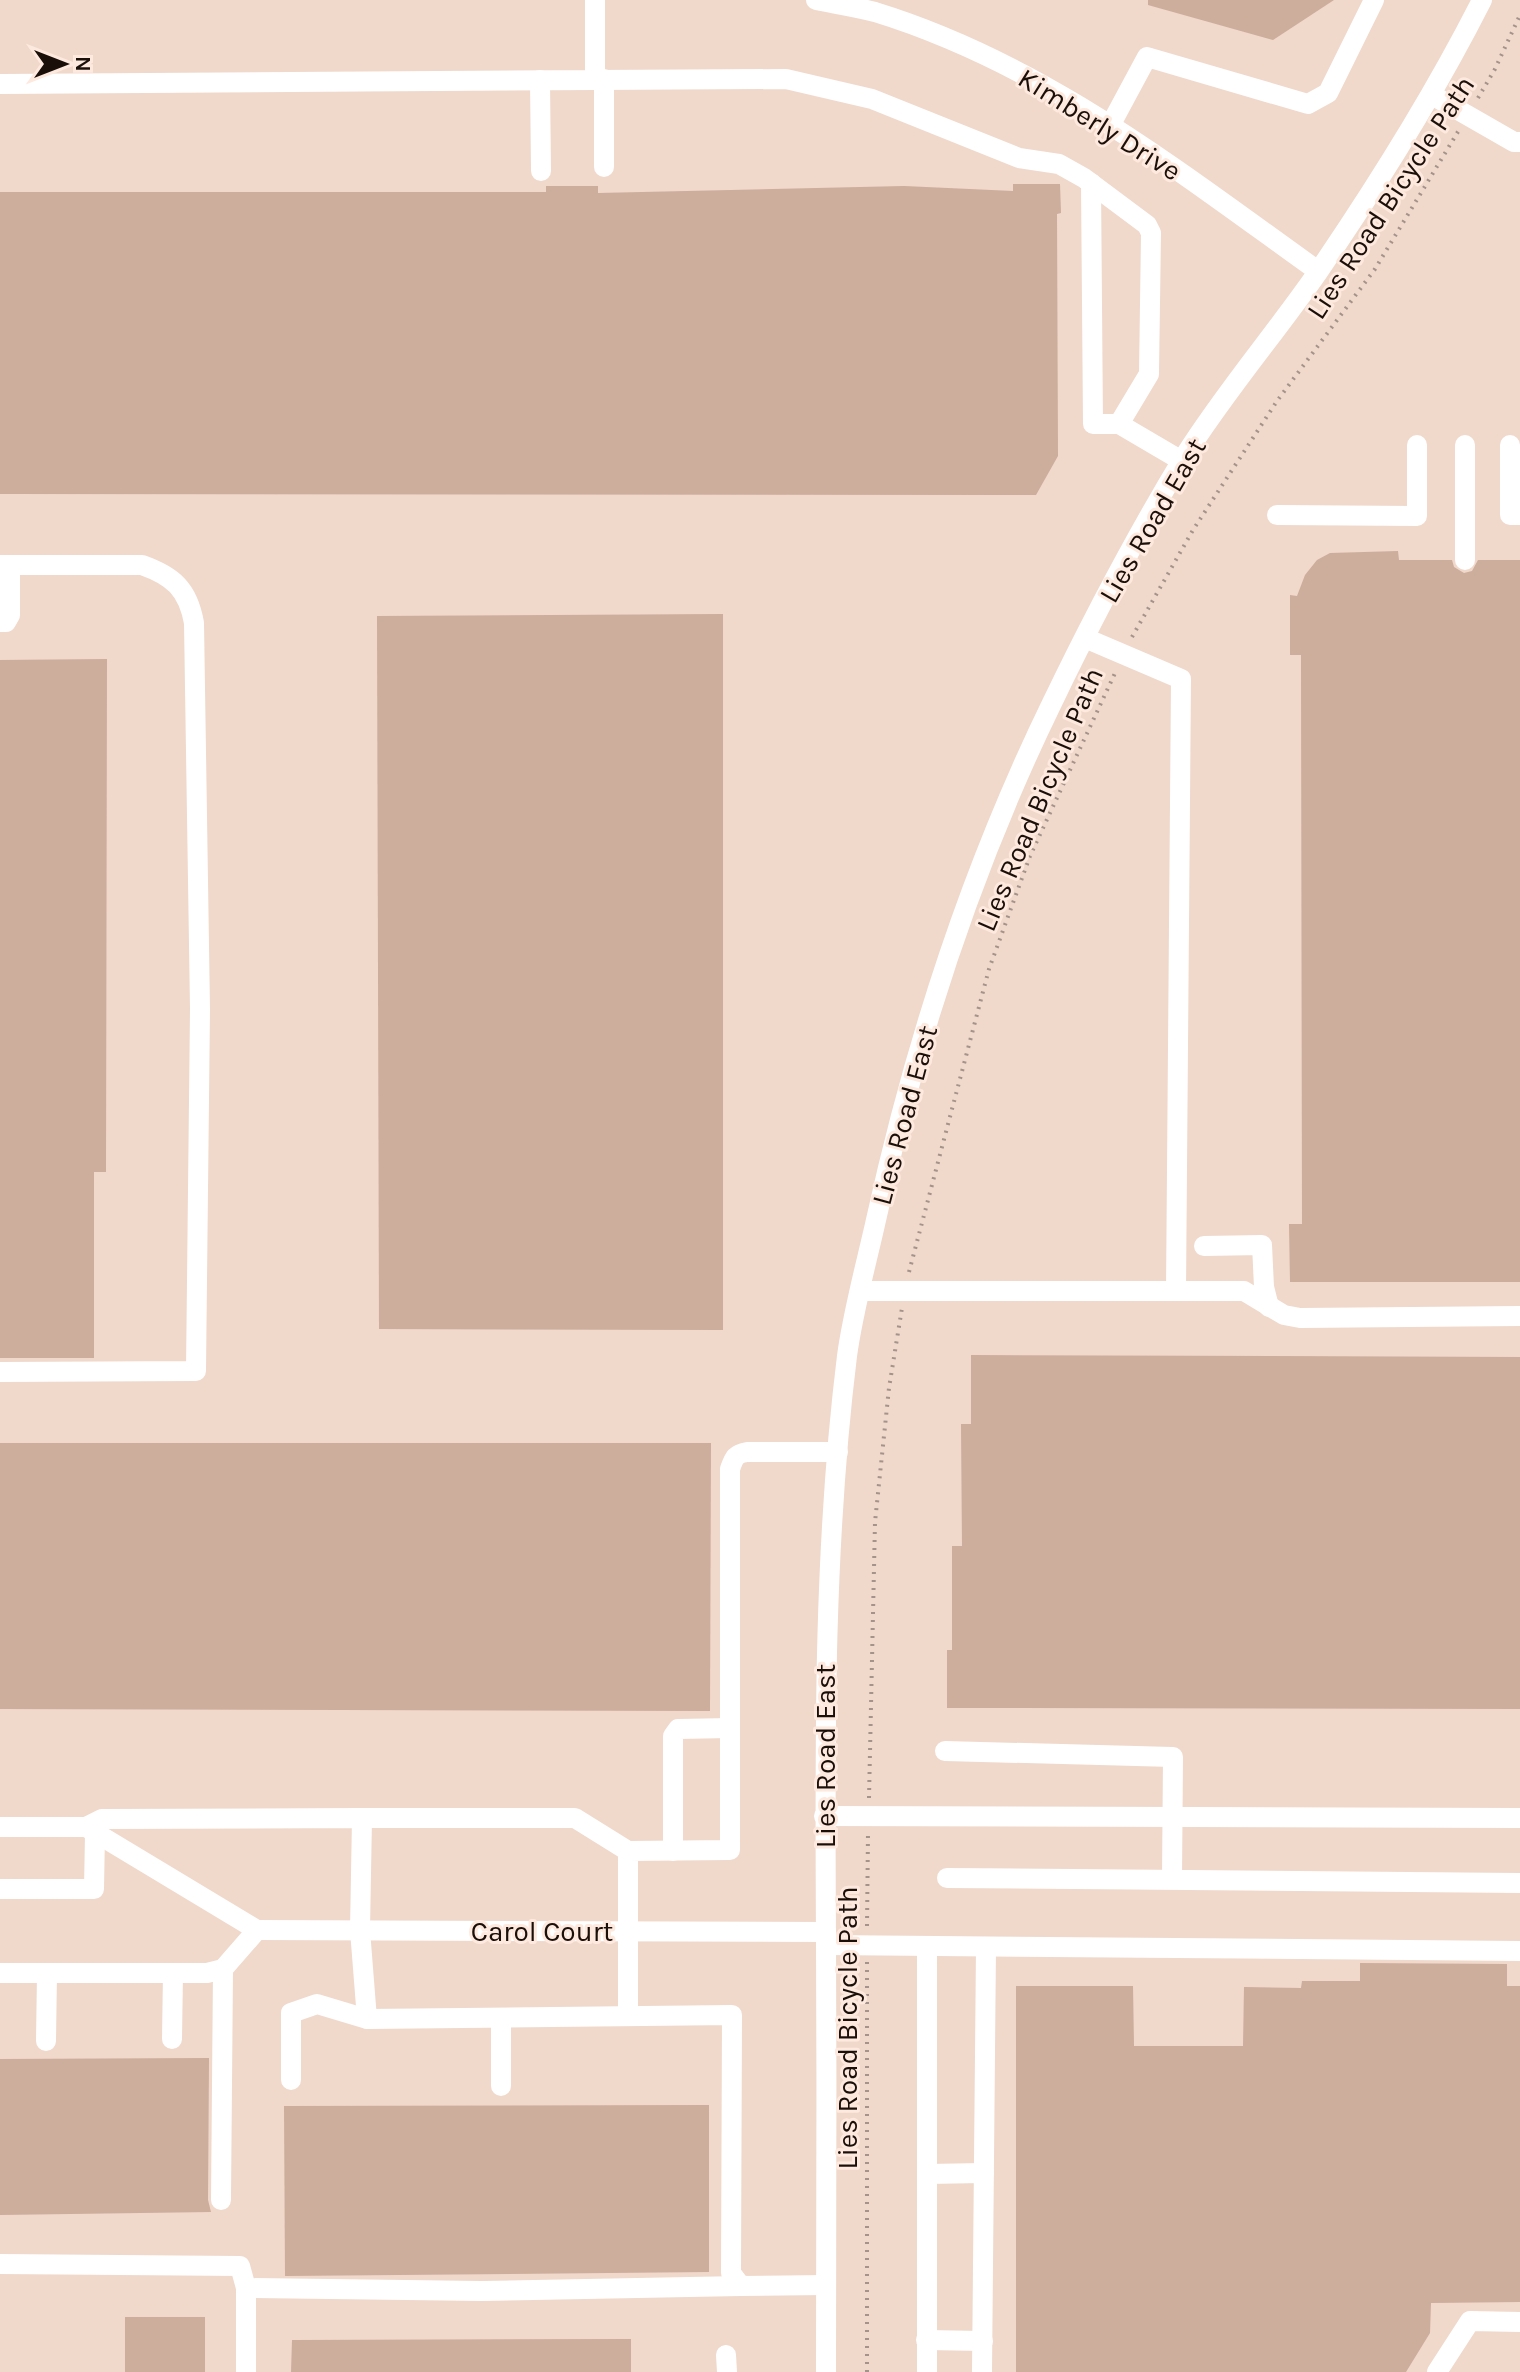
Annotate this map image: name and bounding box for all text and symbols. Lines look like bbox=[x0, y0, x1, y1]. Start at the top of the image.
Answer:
north arrow bbox=[24, 24, 104, 104]
text: N bbox=[70, 56, 96, 72]
street label: Kimberly Drive bbox=[1012, 61, 1187, 188]
street label: Lies Road Bicycle Path bbox=[1299, 70, 1481, 325]
street label: Lies Road East bbox=[1092, 432, 1213, 608]
street label: Lies Road Bicycle Path bbox=[969, 662, 1110, 936]
street label: Lies Road East bbox=[865, 1022, 944, 1209]
street label: Lies Road East bbox=[809, 1664, 842, 1848]
street label: Lies Road Bicycle Path bbox=[831, 1886, 864, 2170]
street label: Carol Court bbox=[471, 1915, 613, 1948]

